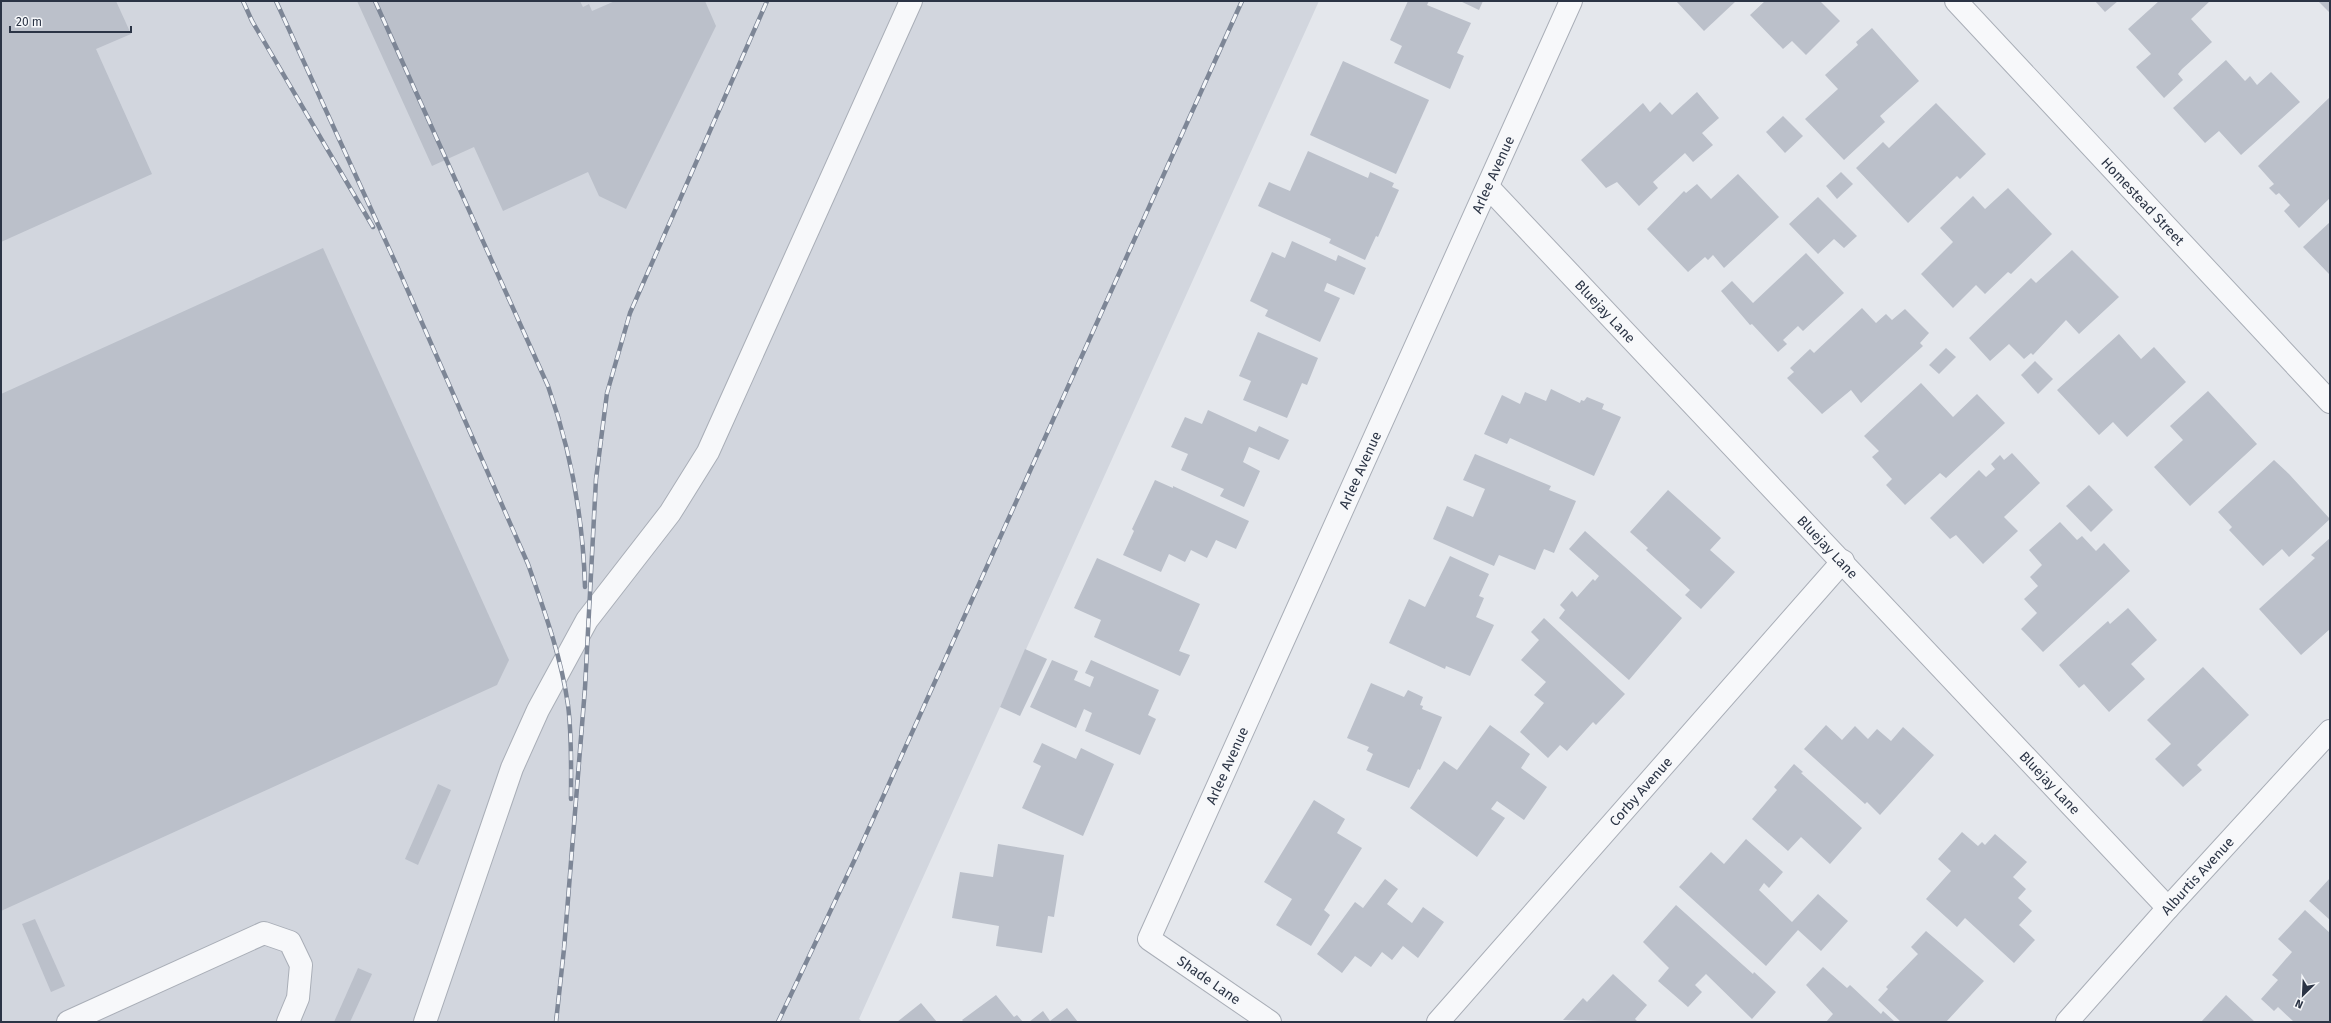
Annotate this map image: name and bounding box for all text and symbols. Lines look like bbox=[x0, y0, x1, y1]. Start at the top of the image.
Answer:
scale bar bbox=[10, 8, 131, 34]
text: 20 m bbox=[16, 15, 42, 29]
street label: Arlee Avenue bbox=[1469, 133, 1518, 216]
street label: Homestead Street bbox=[2097, 154, 2188, 250]
street label: Bluejay Lane bbox=[1571, 277, 1639, 347]
street label: Arlee Avenue bbox=[1336, 429, 1385, 512]
street label: Bluejay Lane bbox=[1793, 512, 1861, 583]
street label: Arlee Avenue bbox=[1203, 724, 1252, 807]
street label: Bluejay Lane bbox=[2016, 748, 2083, 818]
street label: Corby Avenue bbox=[1606, 754, 1676, 830]
street label: Alburtis Avenue bbox=[2158, 834, 2238, 919]
street label: Shade Lane bbox=[1174, 952, 1244, 1008]
north arrow bbox=[2283, 975, 2323, 1015]
text: N bbox=[2293, 996, 2305, 1011]

